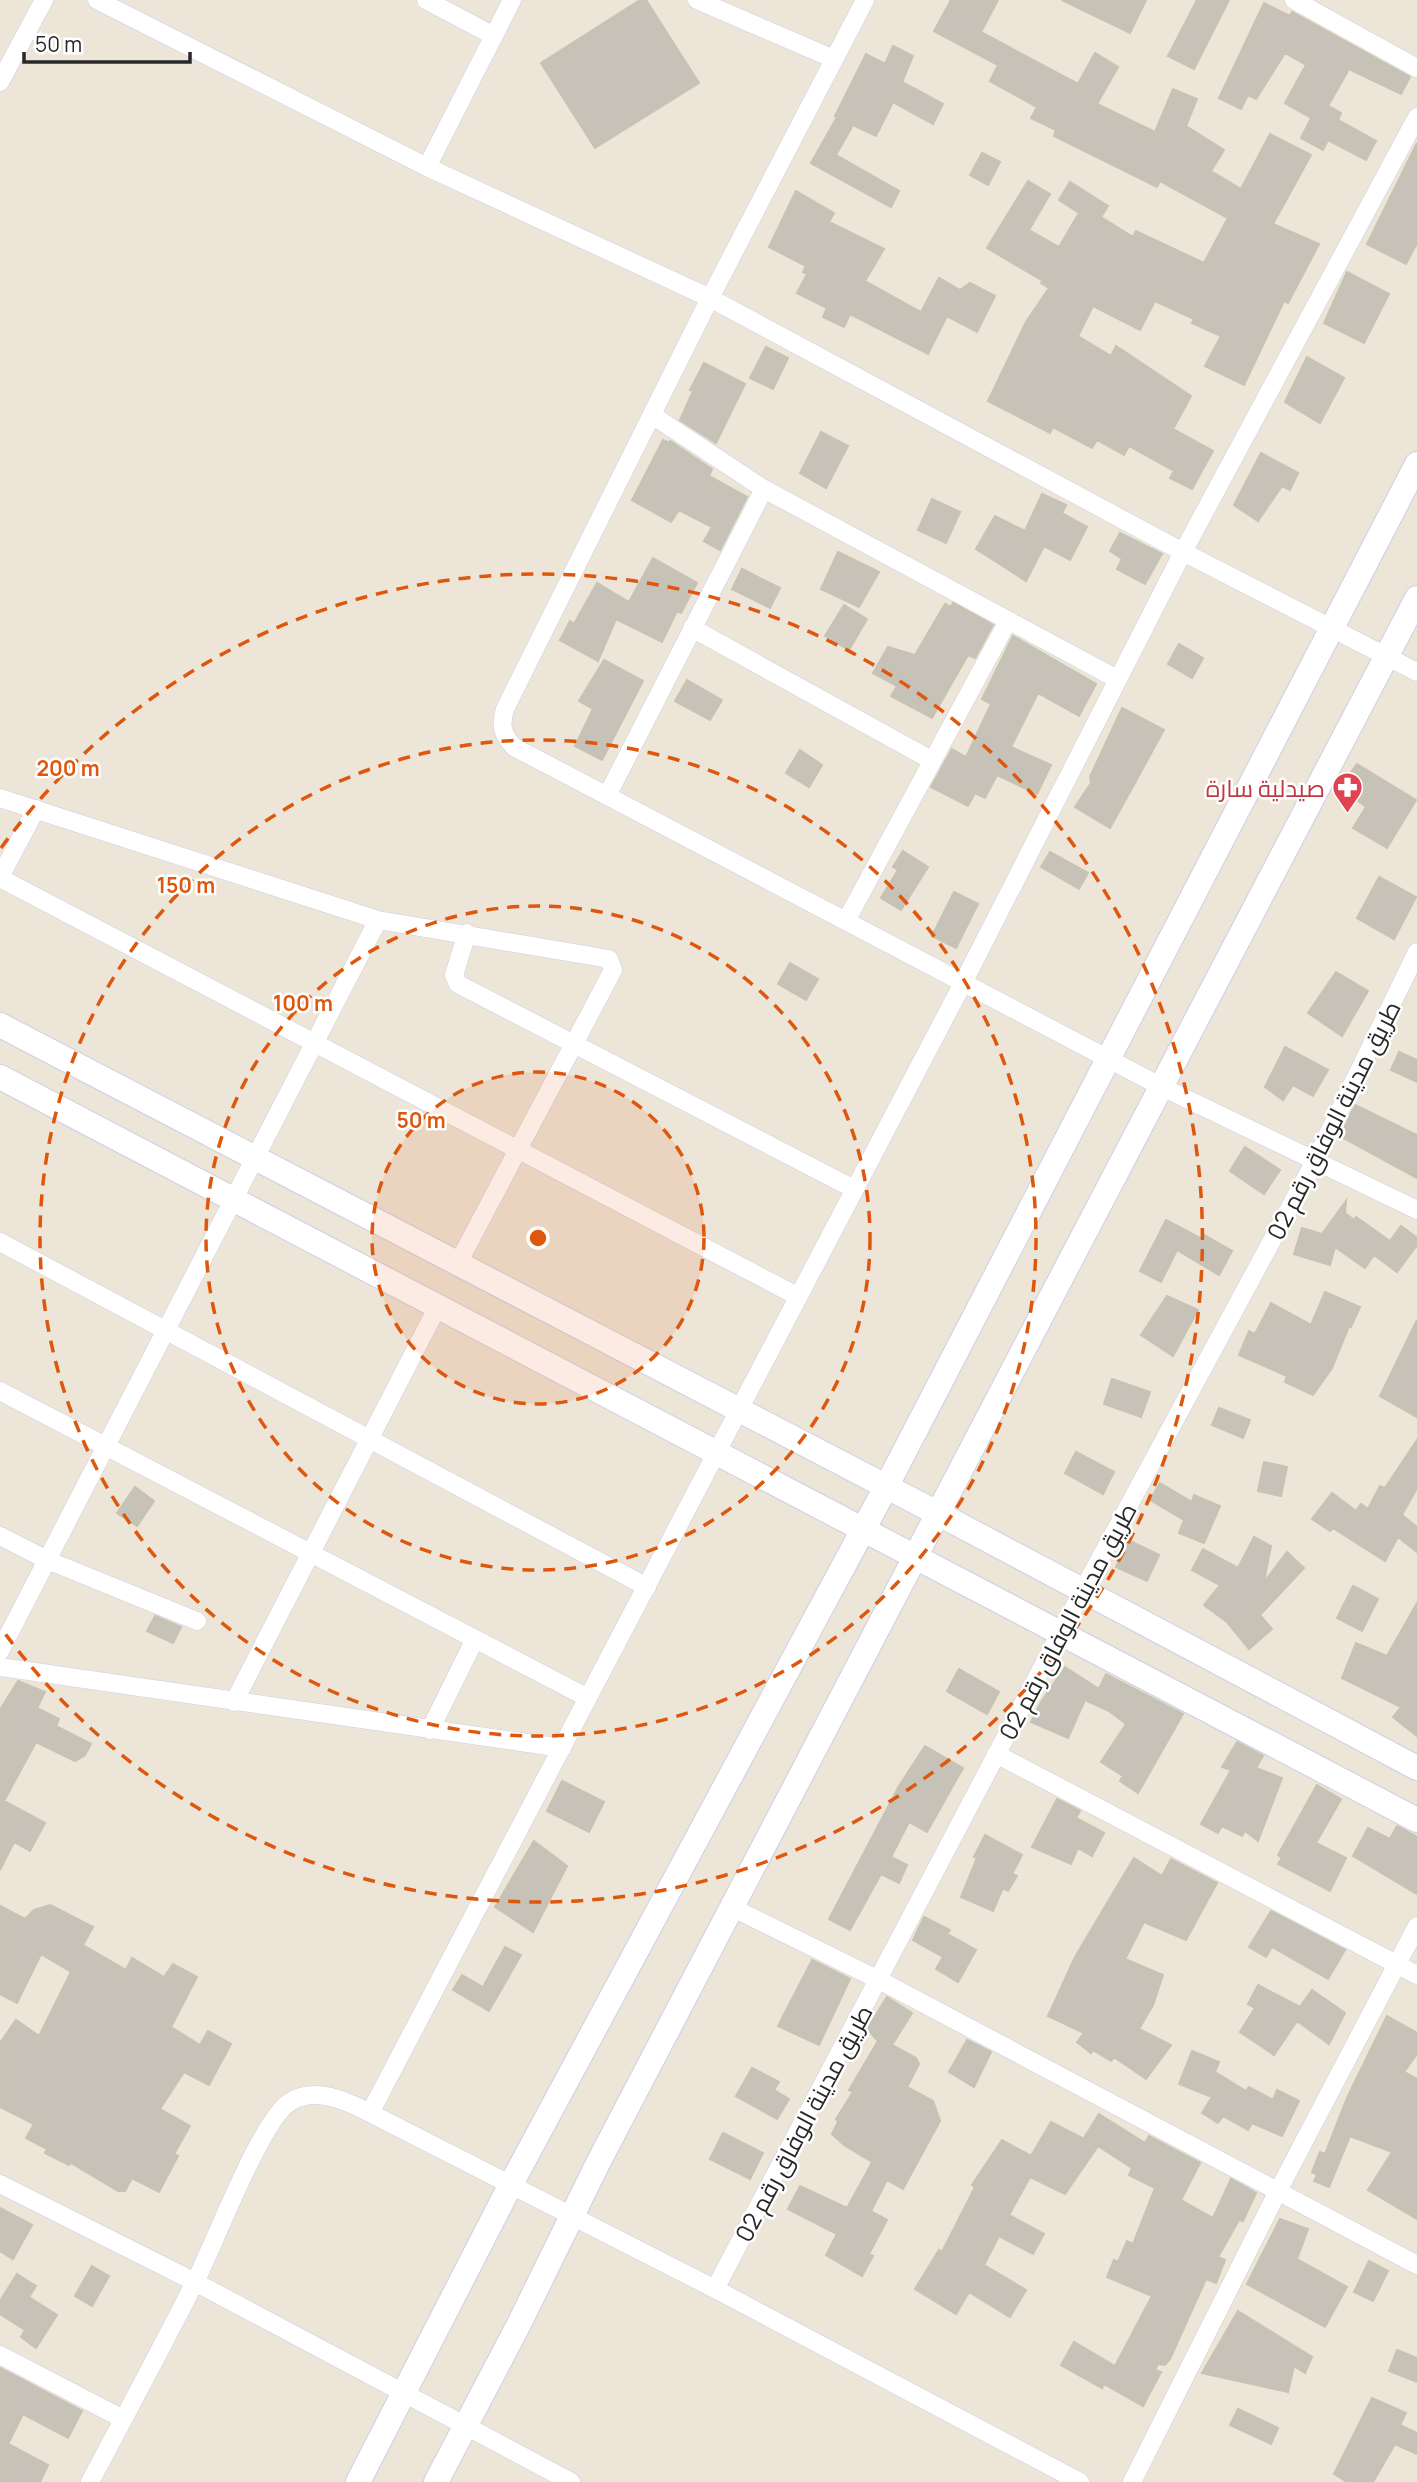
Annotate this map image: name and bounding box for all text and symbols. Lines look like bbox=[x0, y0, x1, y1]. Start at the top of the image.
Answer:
scale bar bbox=[24, 21, 191, 65]
text: 50 m bbox=[35, 30, 82, 58]
text: 200 m bbox=[36, 754, 100, 782]
pharmacy icon: صيدلية سارة bbox=[1331, 770, 1365, 814]
place label: صيدلية سارة bbox=[1206, 771, 1325, 804]
text: 150 m bbox=[157, 871, 215, 899]
text: 100 m bbox=[273, 989, 333, 1017]
street label: طريق مدينة الوفاق رقم 02 bbox=[1258, 995, 1409, 1246]
text: 50 m bbox=[396, 1106, 446, 1134]
centre of rings bbox=[526, 1226, 550, 1250]
street label: طريق مدينة الوفاق رقم 02 bbox=[990, 1497, 1144, 1746]
street label: طريق مدينة الوفاق رقم 02 bbox=[726, 1999, 880, 2248]

